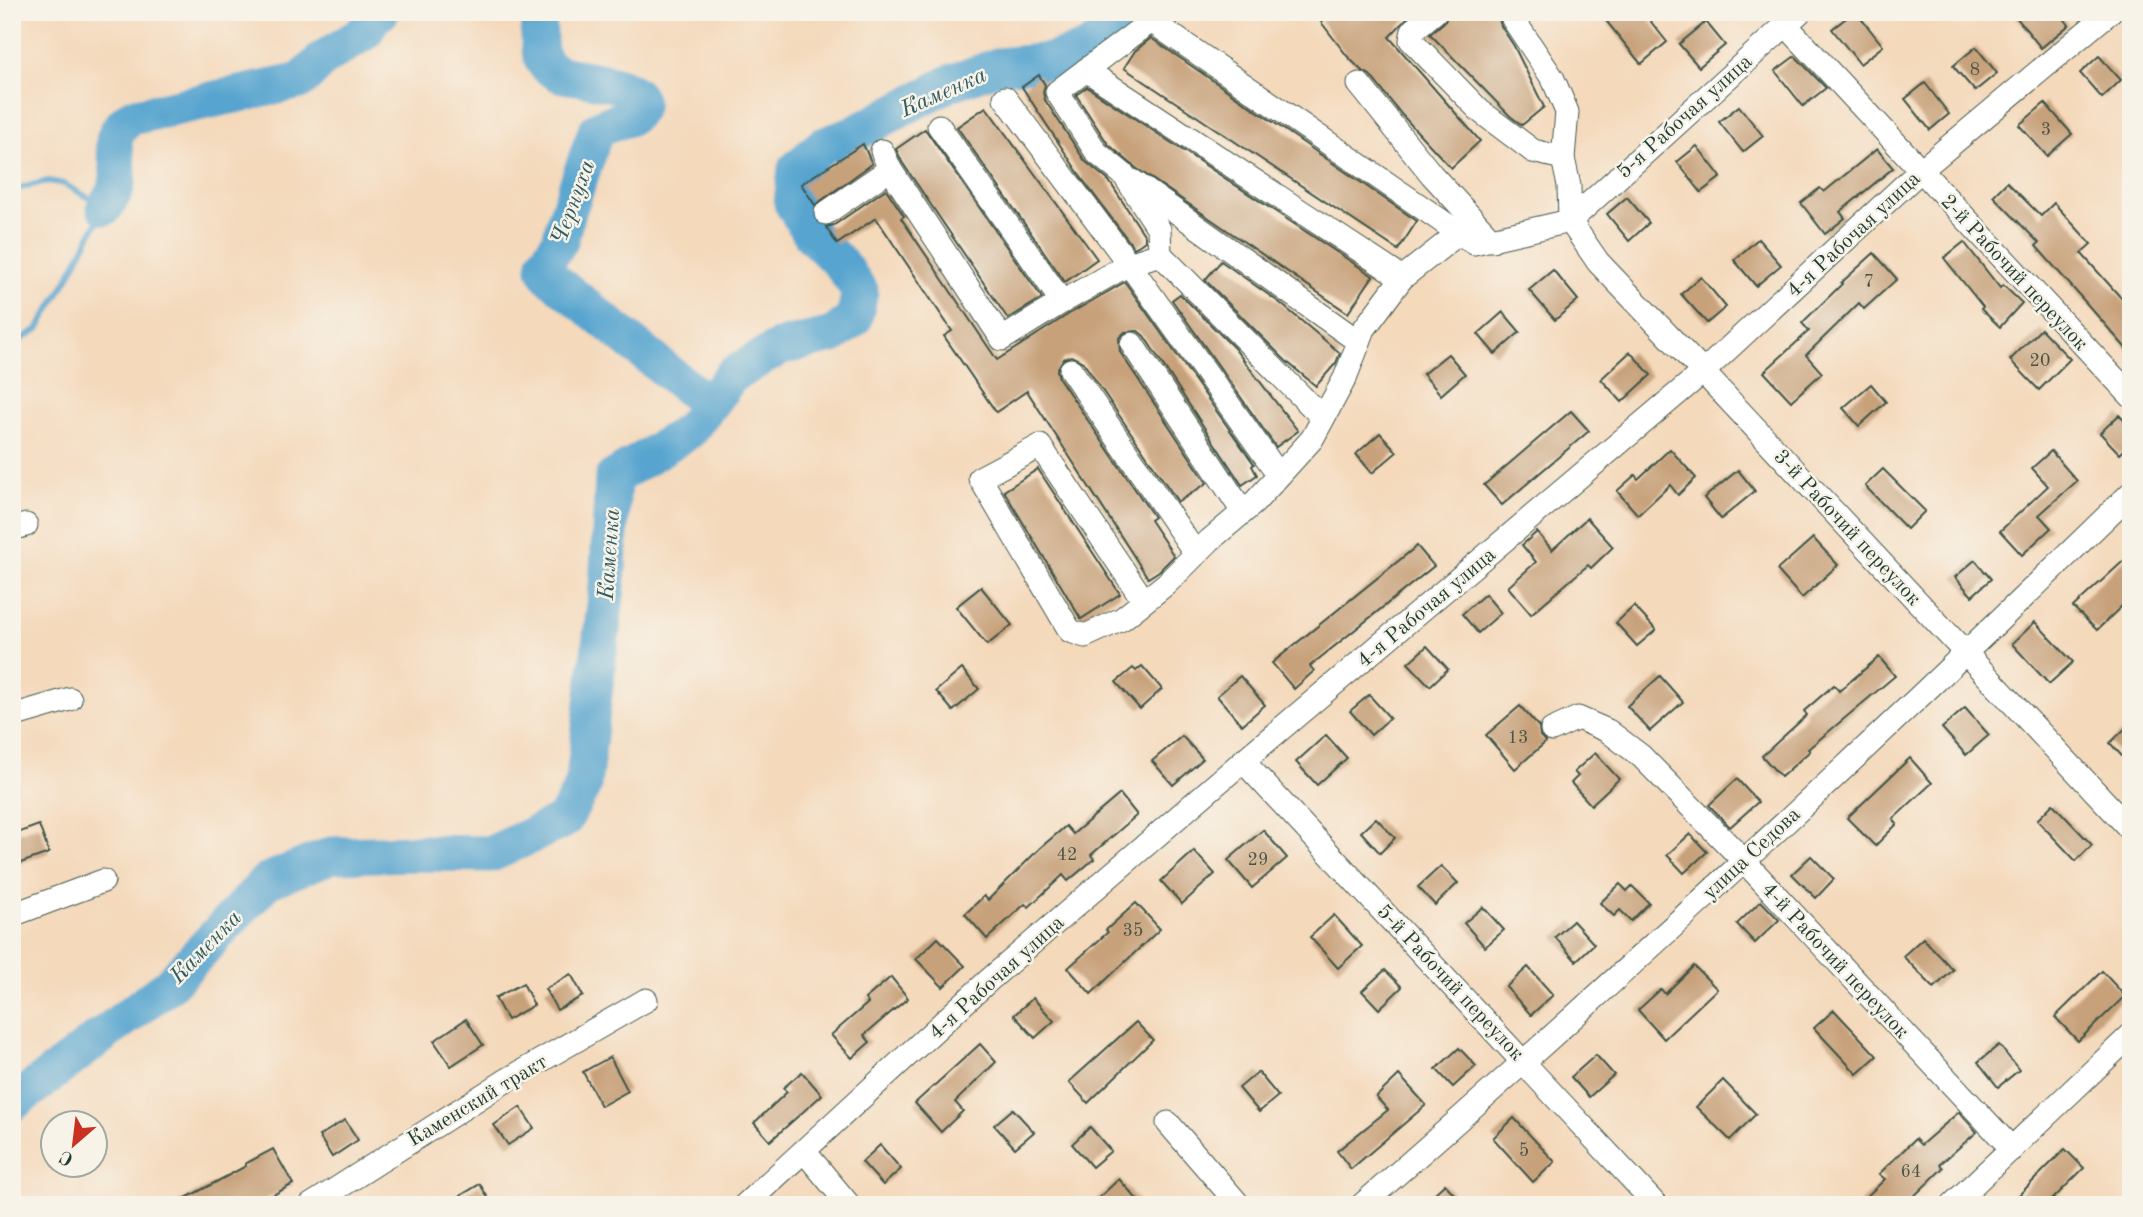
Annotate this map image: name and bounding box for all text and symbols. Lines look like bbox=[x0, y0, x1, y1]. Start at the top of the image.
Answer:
street label: 5-я Рабочая улица bbox=[1613, 51, 1757, 183]
house number: 8 bbox=[1970, 61, 1980, 79]
water label: Каменка bbox=[896, 63, 990, 122]
house number: 3 bbox=[2041, 121, 2051, 139]
water label: Чернуха bbox=[547, 157, 600, 248]
street label: 4-я Рабочая улица bbox=[1783, 168, 1925, 302]
street label: 2-й Рабочий переулок bbox=[1936, 191, 2092, 355]
house number: 7 bbox=[1864, 273, 1874, 291]
house number: 20 bbox=[2030, 352, 2050, 370]
street label: 3-й Рабочий переулок bbox=[1769, 446, 1925, 610]
water label: Каменка bbox=[595, 508, 624, 601]
street label: 4-я Рабочая улица bbox=[1354, 544, 1500, 672]
house number: 13 bbox=[1508, 729, 1528, 747]
street label: улица Седова bbox=[1699, 804, 1805, 904]
house number: 42 bbox=[1057, 846, 1077, 864]
house number: 29 bbox=[1248, 851, 1268, 869]
street label: 4-й Рабочий переулок bbox=[1757, 879, 1913, 1043]
street label: 5-й Рабочий переулок bbox=[1372, 901, 1528, 1065]
water label: Каменка bbox=[165, 906, 246, 989]
street label: 4-я Рабочая улица bbox=[925, 912, 1069, 1044]
house number: 35 bbox=[1123, 922, 1143, 940]
street label: Каменский тракт bbox=[404, 1051, 551, 1151]
north arrow bbox=[38, 1108, 108, 1178]
house number: 5 bbox=[1519, 1142, 1529, 1160]
text: С bbox=[57, 1145, 77, 1168]
house number: 64 bbox=[1901, 1163, 1921, 1181]

